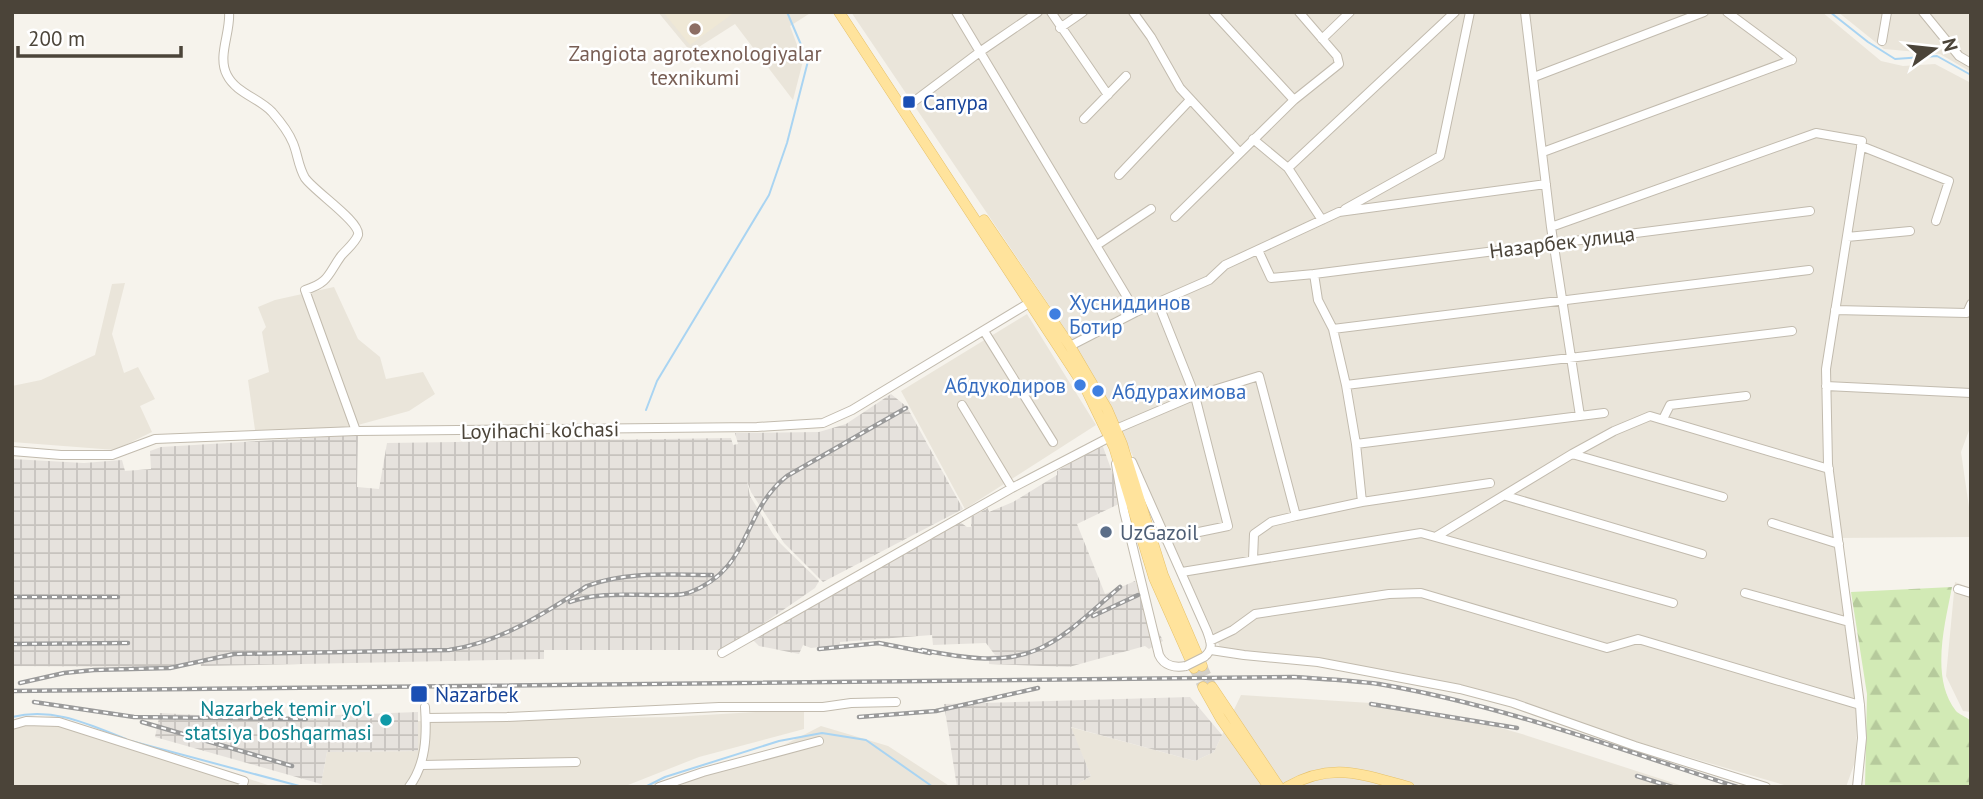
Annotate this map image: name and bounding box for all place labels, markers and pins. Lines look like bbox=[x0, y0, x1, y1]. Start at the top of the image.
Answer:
marker: Zangiota agrotexnologiyalar texnikumi bbox=[687, 21, 703, 37]
place label: Zangiota agrotexnologiyalar texnikumi bbox=[568, 40, 822, 91]
place label: Сапура bbox=[923, 89, 988, 116]
marker: Сапура bbox=[901, 94, 917, 110]
place label: Хусниддинов Ботир bbox=[1069, 289, 1191, 340]
marker: Хусниддинов Ботир bbox=[1047, 306, 1063, 322]
place label: Абдукодиров bbox=[945, 372, 1066, 399]
marker: Абдукодиров bbox=[1072, 377, 1088, 393]
place label: Абдурахимова bbox=[1112, 378, 1246, 405]
marker: Абдурахимова bbox=[1090, 383, 1106, 399]
place label: UzGazoil bbox=[1120, 519, 1198, 546]
marker: UzGazoil bbox=[1098, 524, 1114, 540]
place label: Nazarbek bbox=[435, 681, 519, 708]
marker: Nazarbek bbox=[409, 684, 429, 704]
place label: Nazarbek temir yo'l statsiya boshqarmasi bbox=[185, 695, 372, 746]
marker: Nazarbek temir yo'l statsiya boshqarmasi bbox=[378, 712, 394, 728]

